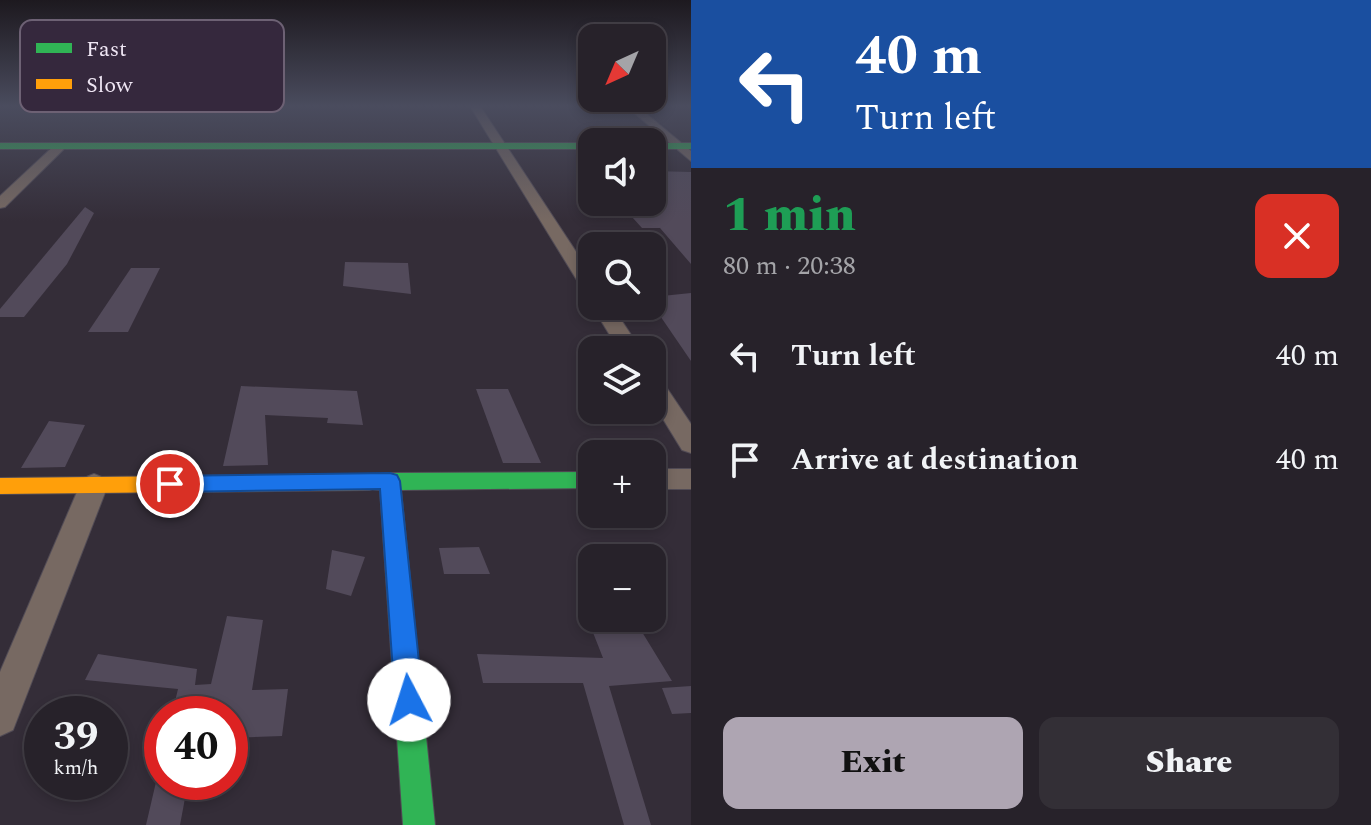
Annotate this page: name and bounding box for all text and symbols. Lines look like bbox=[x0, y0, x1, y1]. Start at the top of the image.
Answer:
text: 40 m bbox=[855, 14, 982, 99]
legend bbox=[20, 20, 284, 112]
north arrow bbox=[578, 24, 666, 112]
map controls bbox=[578, 24, 666, 632]
icon: left bbox=[723, 32, 827, 136]
text: Fast bbox=[86, 33, 127, 66]
text: Slow bbox=[86, 69, 134, 102]
text: Turn left bbox=[855, 91, 996, 146]
button: sound bbox=[578, 128, 666, 216]
text: 1 min bbox=[723, 179, 856, 252]
button: close bbox=[1255, 194, 1339, 278]
button: search bbox=[578, 232, 666, 320]
text: 80 m · 20:38 bbox=[723, 246, 856, 286]
text: Turn left bbox=[791, 333, 916, 379]
text: 40 m bbox=[1276, 333, 1339, 379]
icon: left bbox=[723, 334, 767, 378]
button: layers bbox=[578, 336, 666, 424]
text: Arrive at destination bbox=[791, 437, 1078, 483]
text: 40 m bbox=[1276, 437, 1339, 483]
icon: arrive bbox=[723, 438, 767, 482]
button: + bbox=[578, 440, 666, 528]
pin bbox=[136, 450, 204, 518]
icon: arrive bbox=[148, 462, 192, 506]
button: − bbox=[578, 544, 666, 632]
position arrow bbox=[367, 658, 451, 742]
speed limit sign: 40 bbox=[144, 696, 248, 800]
text: 39 bbox=[54, 707, 98, 768]
button: Exit bbox=[723, 717, 1023, 809]
button: Share bbox=[1039, 717, 1339, 809]
text: km/h bbox=[54, 753, 99, 783]

